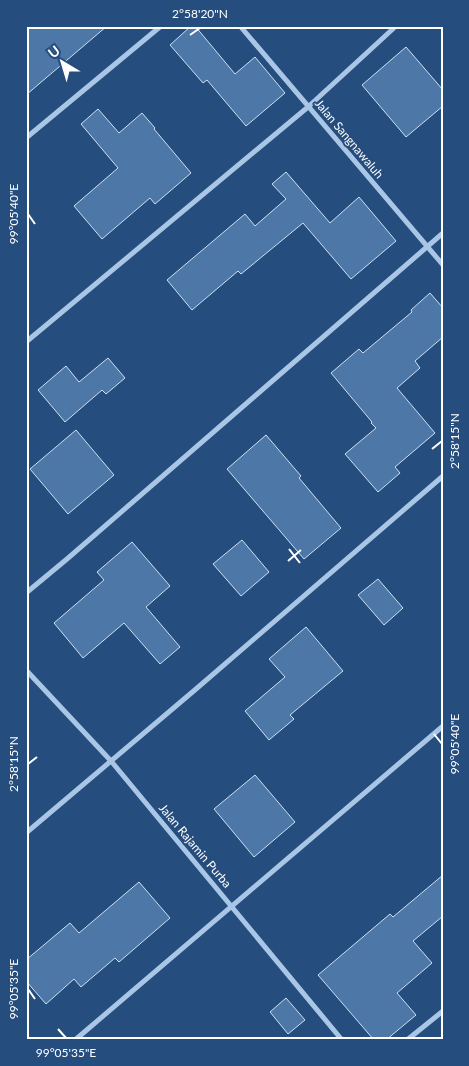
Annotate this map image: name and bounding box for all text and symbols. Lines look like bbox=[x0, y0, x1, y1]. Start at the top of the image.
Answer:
text: 2°58'20"N bbox=[172, 6, 228, 21]
north arrow bbox=[38, 38, 88, 88]
text: U bbox=[44, 41, 63, 61]
street label: Jalan Sangnawaluh bbox=[312, 96, 387, 181]
text: 99°05'40"E bbox=[6, 184, 21, 244]
text: 2°58'15"N bbox=[447, 413, 462, 469]
text: 99°05'40"E bbox=[447, 714, 462, 774]
text: 2°58'15"N bbox=[6, 736, 21, 792]
street label: Jalan Rajamin Purba bbox=[156, 801, 235, 891]
text: 99°05'35"E bbox=[6, 959, 21, 1019]
text: 99°05'35"E bbox=[36, 1045, 96, 1060]

